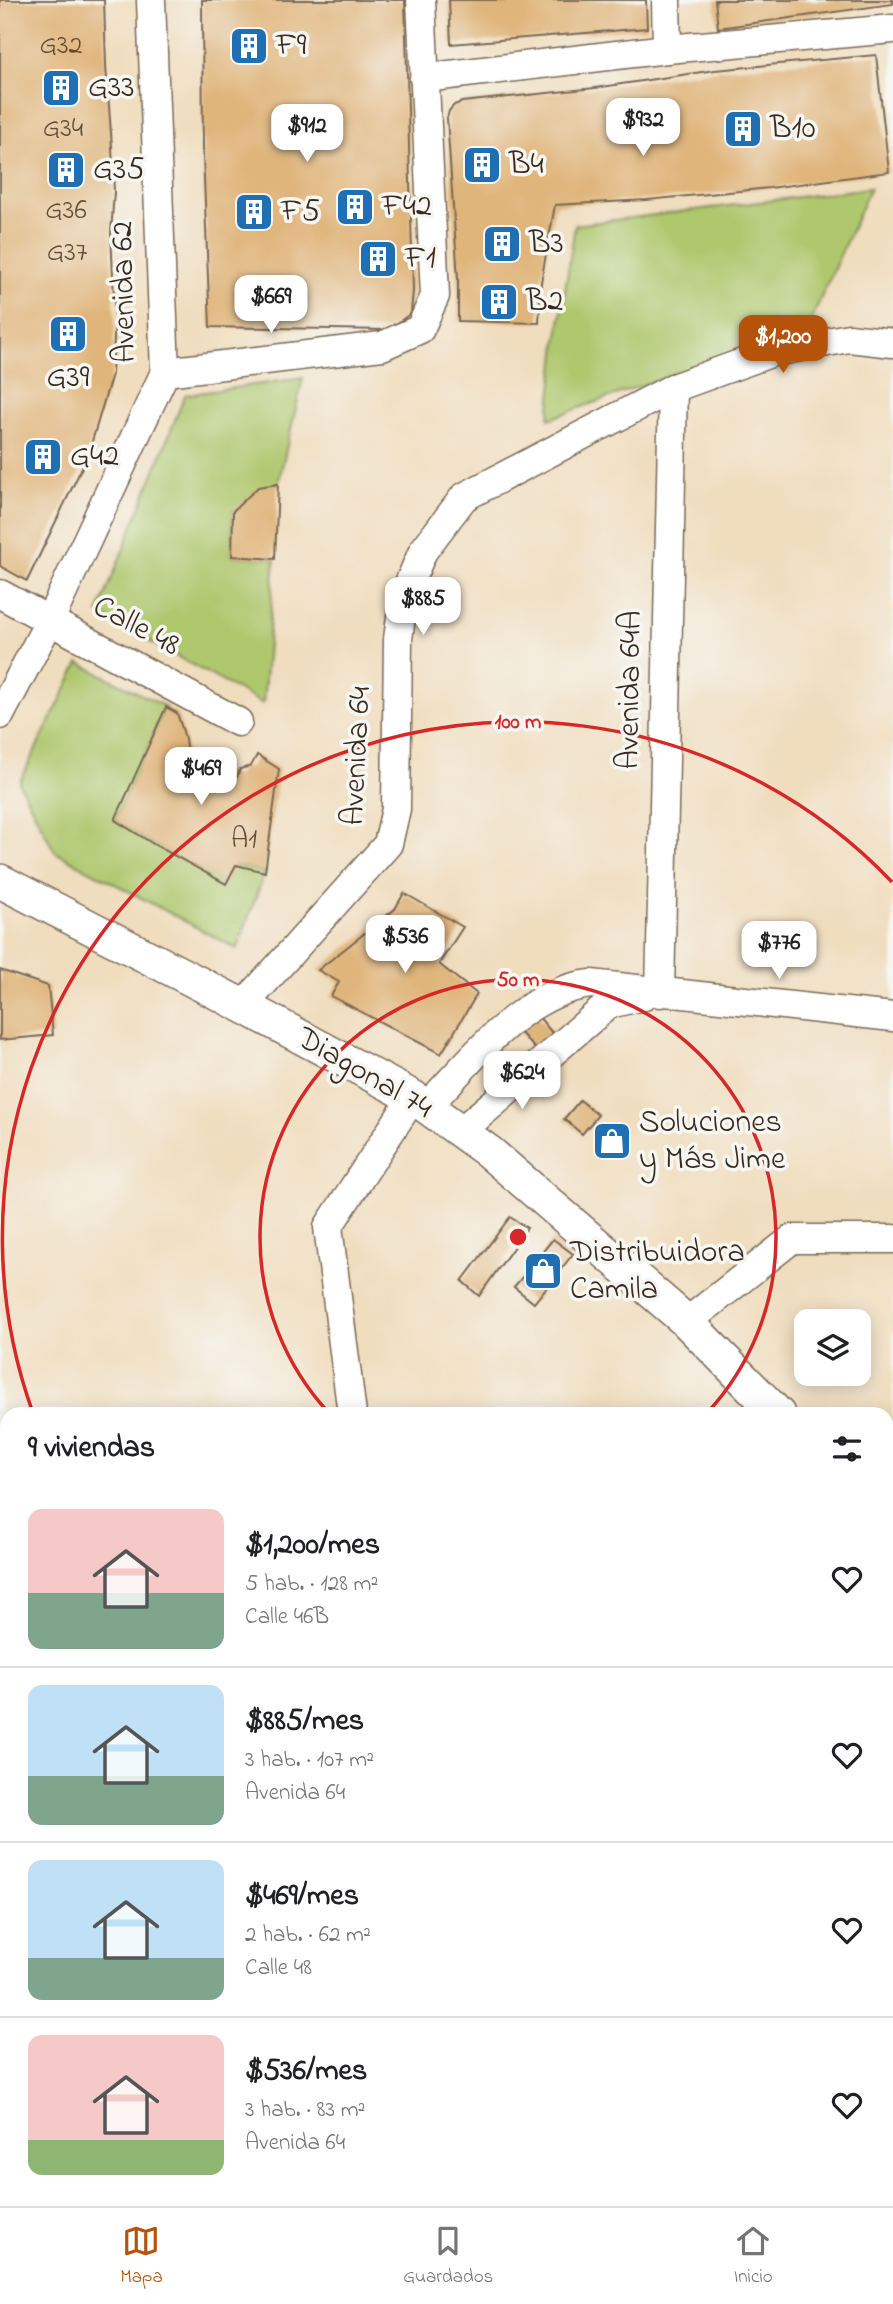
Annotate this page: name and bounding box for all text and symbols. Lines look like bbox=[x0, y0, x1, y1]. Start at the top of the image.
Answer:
place label: F9 bbox=[275, 23, 307, 70]
building icon: F9 bbox=[228, 25, 270, 67]
house number: G32 bbox=[39, 26, 83, 67]
place label: G33 bbox=[88, 65, 135, 112]
building icon: G33 bbox=[40, 67, 82, 109]
pin: $932 bbox=[602, 99, 684, 158]
pin: $912 bbox=[266, 104, 348, 164]
text: $932 bbox=[622, 104, 664, 137]
place label: B10 bbox=[769, 106, 816, 153]
building icon: B10 bbox=[722, 108, 764, 150]
house number: G34 bbox=[43, 109, 84, 150]
text: $912 bbox=[287, 110, 327, 143]
place label: B4 bbox=[508, 142, 544, 189]
building icon: B4 bbox=[461, 144, 503, 186]
place label: G35 bbox=[93, 147, 145, 194]
building icon: G35 bbox=[45, 149, 87, 191]
place label: F42 bbox=[381, 184, 432, 231]
building icon: F42 bbox=[334, 186, 376, 228]
place label: F5 bbox=[280, 189, 320, 236]
house number: G36 bbox=[45, 191, 87, 232]
building icon: F5 bbox=[233, 191, 275, 233]
street label: Avenida 62 bbox=[100, 220, 150, 363]
place label: B3 bbox=[528, 221, 564, 268]
building icon: B3 bbox=[481, 223, 523, 265]
house number: G37 bbox=[47, 233, 88, 274]
place label: F1 bbox=[404, 236, 436, 283]
building icon: F1 bbox=[357, 238, 399, 280]
pin: $669 bbox=[230, 276, 312, 335]
place label: B2 bbox=[525, 279, 564, 326]
text: $669 bbox=[250, 281, 292, 314]
building icon: B2 bbox=[478, 281, 520, 323]
building icon: G39 bbox=[47, 313, 89, 355]
pin: $1,200 bbox=[726, 316, 840, 375]
text: $1,200 bbox=[755, 321, 811, 354]
place label: G39 bbox=[47, 355, 90, 402]
place label: G42 bbox=[70, 434, 119, 481]
building icon: G42 bbox=[22, 436, 64, 478]
pin: $885 bbox=[382, 578, 464, 637]
text: $885 bbox=[401, 583, 445, 616]
street label: Calle 48 bbox=[84, 584, 188, 670]
street label: Avenida 64A bbox=[606, 610, 656, 770]
street label: Avenida 64 bbox=[331, 685, 385, 827]
text: 100 m bbox=[495, 708, 541, 738]
pin: $469 bbox=[160, 748, 242, 807]
text: $469 bbox=[181, 753, 221, 786]
house number: A1 bbox=[231, 820, 257, 861]
pin: $536 bbox=[364, 916, 446, 975]
text: $536 bbox=[382, 921, 428, 954]
pin: $776 bbox=[738, 922, 820, 981]
text: $776 bbox=[758, 927, 801, 960]
text: 50 m bbox=[497, 966, 539, 996]
street label: Diagonal 74 bbox=[286, 1016, 441, 1132]
pin: $624 bbox=[481, 1052, 563, 1111]
text: $624 bbox=[500, 1057, 544, 1090]
place label: Soluciones y Más Jime bbox=[639, 1100, 786, 1184]
shop icon: Soluciones y Más Jime bbox=[591, 1120, 633, 1162]
centre of rings bbox=[506, 1225, 530, 1249]
place label: Distribuidora Camila bbox=[569, 1230, 745, 1314]
shop icon: Distribuidora Camila bbox=[522, 1250, 564, 1292]
map controls bbox=[794, 1309, 871, 1386]
button: layers bbox=[794, 1309, 871, 1386]
text: 9 viviendas bbox=[28, 1427, 155, 1471]
icon: filters bbox=[828, 1430, 866, 1468]
text: $1,200/mes bbox=[245, 1524, 380, 1568]
icon: home bbox=[84, 1537, 168, 1621]
icon: heart bbox=[828, 1560, 866, 1598]
text: 5 hab. · 128 m² bbox=[245, 1568, 378, 1601]
text: Calle 46B bbox=[245, 1601, 329, 1634]
text: $885/mes bbox=[245, 1700, 364, 1744]
icon: home bbox=[84, 1713, 168, 1797]
icon: heart bbox=[828, 1736, 866, 1774]
text: 3 hab. · 107 m² bbox=[245, 1744, 374, 1777]
text: Avenida 64 bbox=[245, 1777, 345, 1810]
text: $469/mes bbox=[245, 1875, 359, 1919]
icon: home bbox=[84, 1888, 168, 1972]
icon: heart bbox=[828, 1911, 866, 1949]
text: 2 hab. · 62 m² bbox=[245, 1919, 371, 1952]
text: Calle 48 bbox=[245, 1952, 312, 1985]
text: $536/mes bbox=[245, 2050, 367, 2094]
icon: home bbox=[84, 2063, 168, 2147]
icon: heart bbox=[828, 2086, 866, 2124]
text: 3 hab. · 83 m² bbox=[245, 2094, 365, 2127]
text: Avenida 64 bbox=[245, 2127, 345, 2160]
tab: Mapa bbox=[120, 2222, 163, 2291]
tab: Guardados bbox=[403, 2222, 493, 2291]
tab: Inicio bbox=[734, 2222, 773, 2291]

